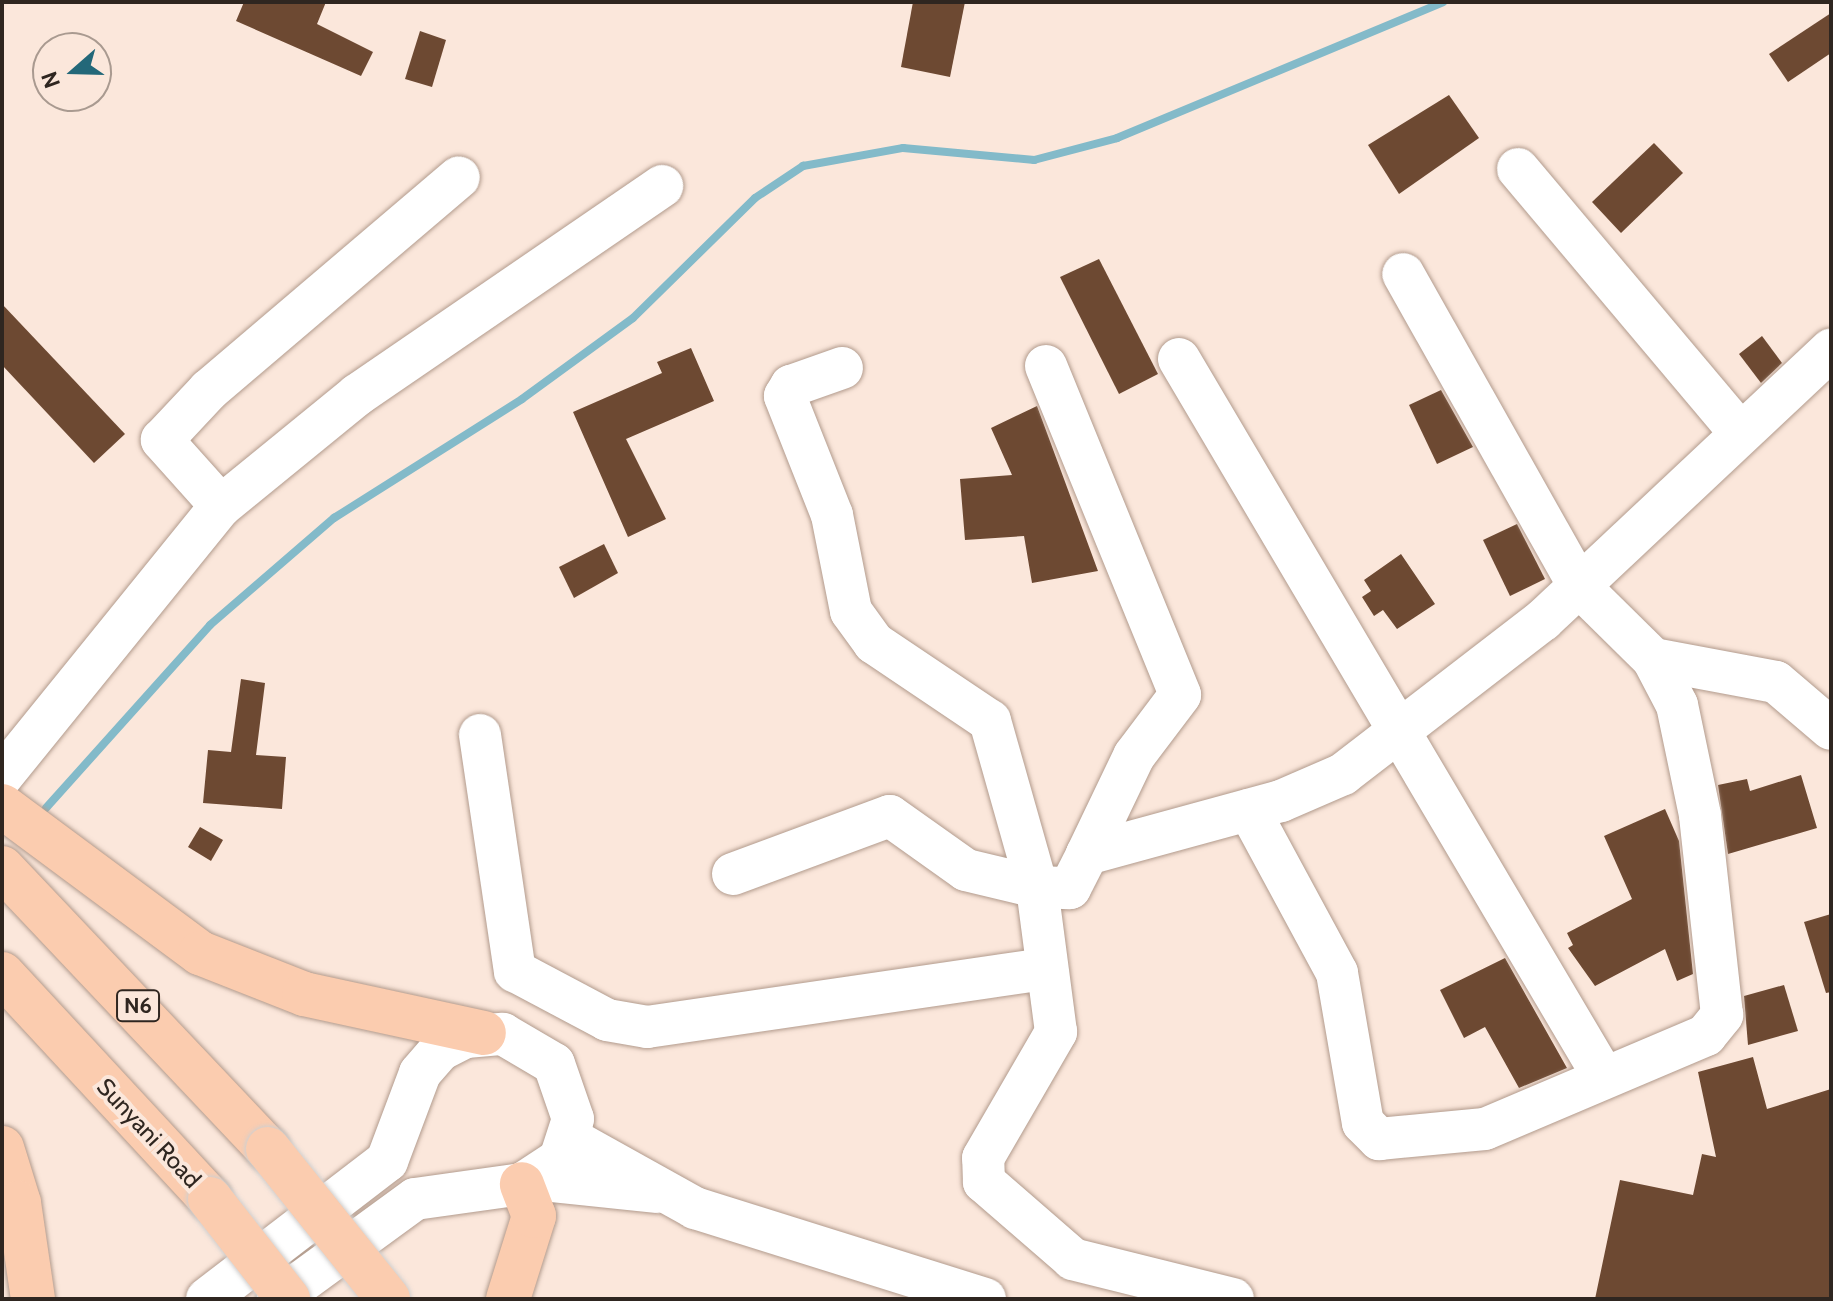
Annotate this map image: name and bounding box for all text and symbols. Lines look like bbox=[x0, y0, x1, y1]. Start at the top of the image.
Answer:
north arrow bbox=[32, 32, 112, 112]
text: N bbox=[36, 68, 66, 92]
road number: N6 bbox=[116, 988, 160, 1024]
street label: Sunyani Road bbox=[91, 1072, 207, 1194]

